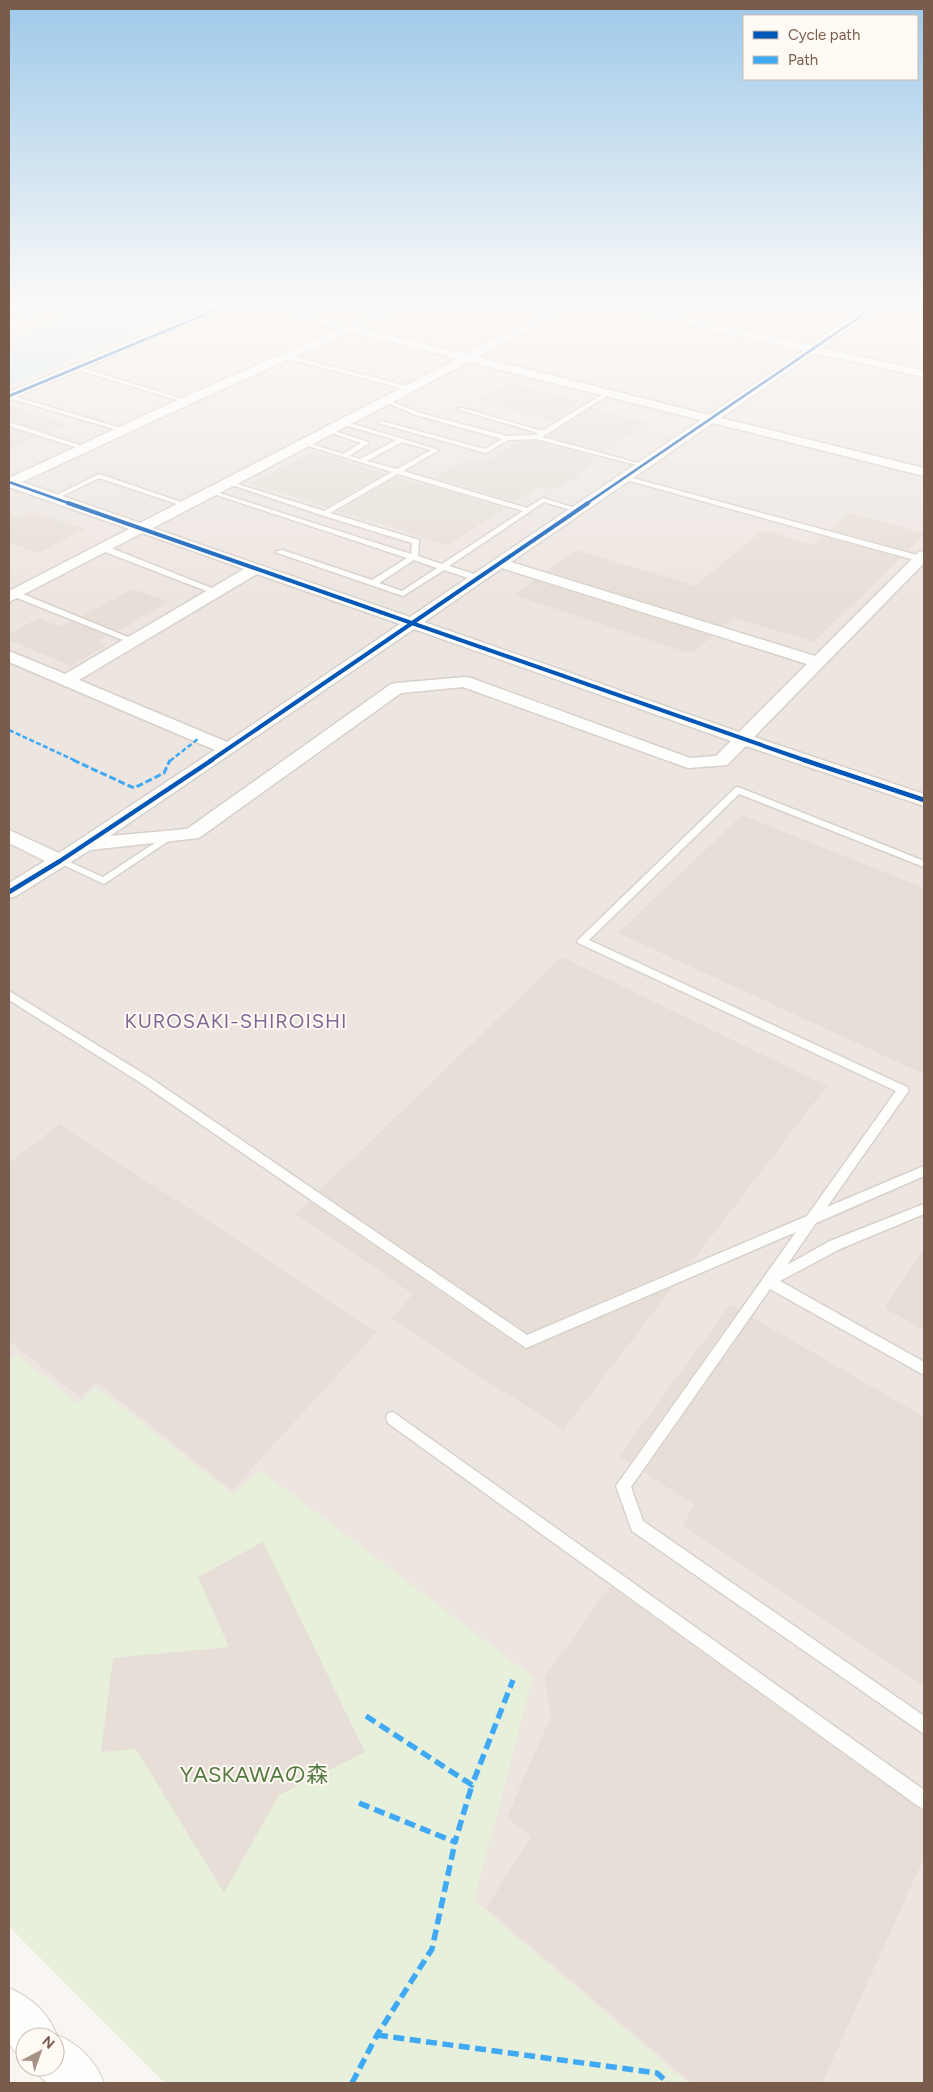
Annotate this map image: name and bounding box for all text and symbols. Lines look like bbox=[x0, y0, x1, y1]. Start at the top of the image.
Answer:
legend bbox=[743, 15, 918, 80]
text: Cycle path bbox=[788, 26, 860, 44]
text: Path bbox=[788, 51, 818, 69]
district label: KUROSAKI-SHIROISHI bbox=[124, 1009, 348, 1033]
park label: YASKAWAの森 bbox=[180, 1761, 328, 1788]
north arrow bbox=[15, 2027, 65, 2077]
text: N bbox=[39, 2033, 58, 2053]

